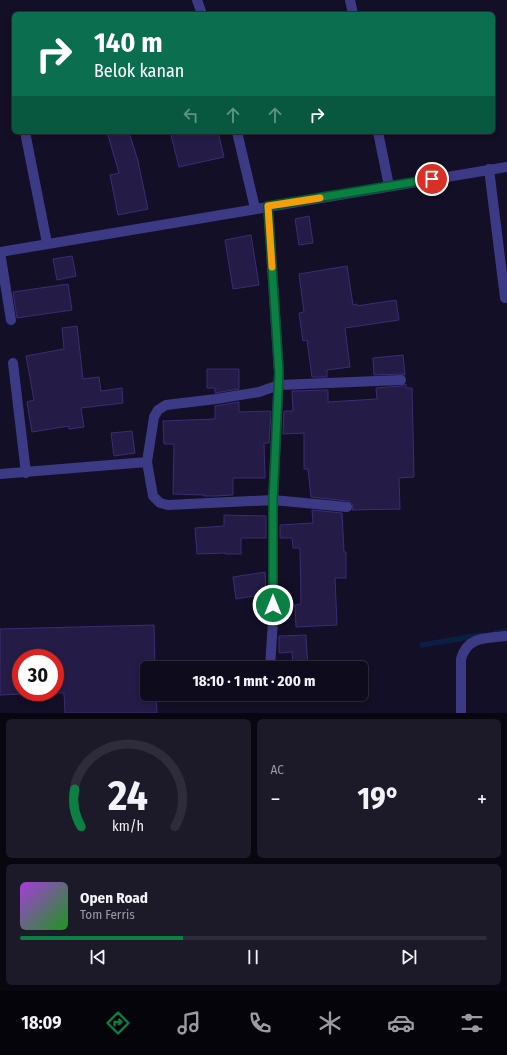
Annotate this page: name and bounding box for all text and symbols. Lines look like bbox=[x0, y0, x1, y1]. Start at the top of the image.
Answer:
text: 140 m bbox=[94, 26, 163, 59]
icon: right bbox=[28, 28, 80, 80]
text: Belok kanan bbox=[94, 60, 184, 82]
icon: left bbox=[180, 104, 202, 126]
icon: ahead bbox=[222, 104, 244, 126]
icon: ahead bbox=[264, 104, 286, 126]
icon: right bbox=[306, 104, 328, 126]
pin bbox=[415, 162, 449, 196]
icon: arrive bbox=[421, 168, 443, 190]
position arrow bbox=[252, 584, 294, 626]
speed limit sign: 30 bbox=[12, 649, 64, 701]
text: 18:10 · 1 mnt · 200 m bbox=[192, 672, 316, 690]
text: AC bbox=[271, 762, 284, 777]
text: 24 bbox=[107, 770, 148, 820]
text: 19° bbox=[358, 781, 400, 817]
text: − bbox=[271, 786, 280, 813]
text: + bbox=[477, 786, 487, 813]
text: km/h bbox=[112, 817, 144, 834]
text: Open Road bbox=[80, 889, 148, 907]
text: Tom Ferris bbox=[80, 907, 135, 922]
icon: previous bbox=[87, 946, 109, 968]
icon: pause bbox=[242, 946, 264, 968]
icon: next bbox=[398, 946, 420, 968]
icon: directions bbox=[104, 1009, 132, 1037]
icon: music bbox=[175, 1009, 203, 1037]
icon: phone bbox=[246, 1009, 274, 1037]
icon: climate bbox=[316, 1009, 344, 1037]
icon: car bbox=[387, 1009, 415, 1037]
icon: filters bbox=[458, 1009, 486, 1037]
text: 18:09 bbox=[21, 1012, 62, 1034]

